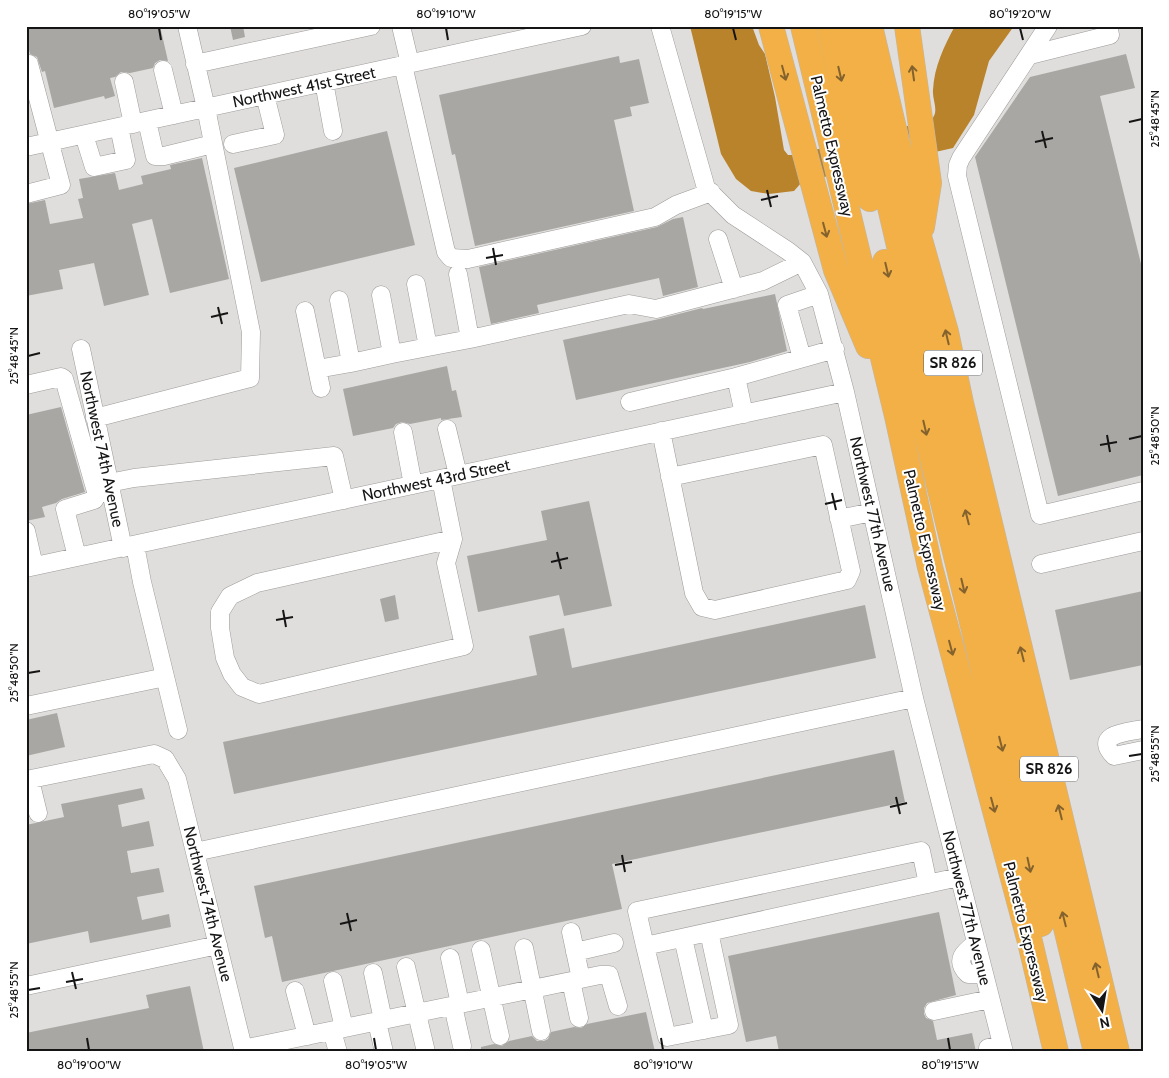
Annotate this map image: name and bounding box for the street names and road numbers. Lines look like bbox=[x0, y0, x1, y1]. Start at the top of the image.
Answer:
street label: Northwest 41st Street bbox=[231, 62, 378, 111]
street label: Palmetto Expressway bbox=[807, 74, 857, 218]
road number: SR 826 bbox=[924, 350, 982, 376]
street label: Northwest 74th Avenue bbox=[76, 369, 128, 529]
street label: Northwest 77th Avenue bbox=[846, 435, 900, 593]
street label: Northwest 43rd Street bbox=[360, 455, 512, 505]
street label: Palmetto Expressway bbox=[900, 468, 950, 612]
road number: SR 826 bbox=[1020, 756, 1078, 782]
street label: Northwest 74th Avenue bbox=[180, 824, 236, 984]
street label: Northwest 77th Avenue bbox=[939, 829, 995, 987]
street label: Palmetto Expressway bbox=[999, 860, 1053, 1004]

